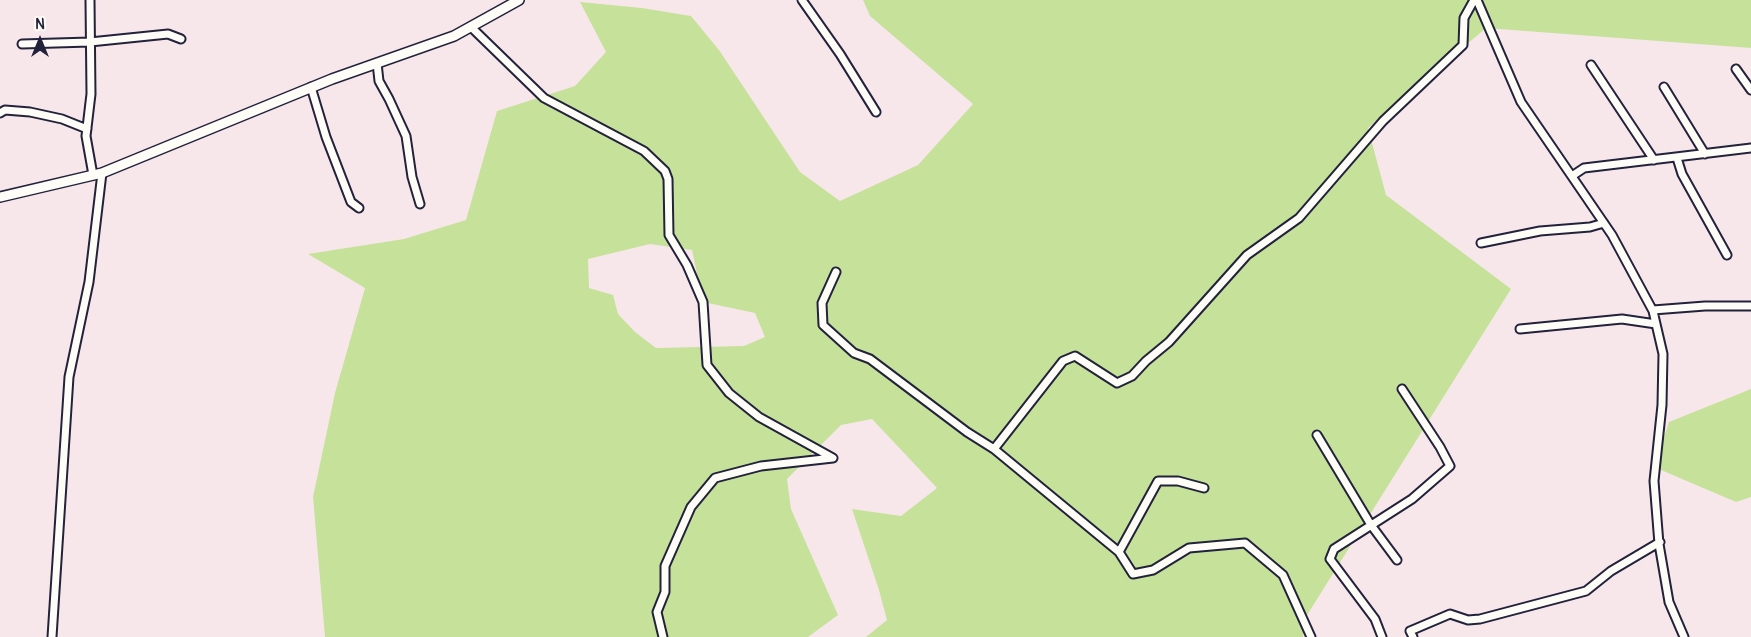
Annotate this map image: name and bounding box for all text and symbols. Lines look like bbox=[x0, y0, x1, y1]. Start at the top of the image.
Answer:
north arrow bbox=[15, 15, 65, 65]
text: N bbox=[35, 16, 45, 33]

